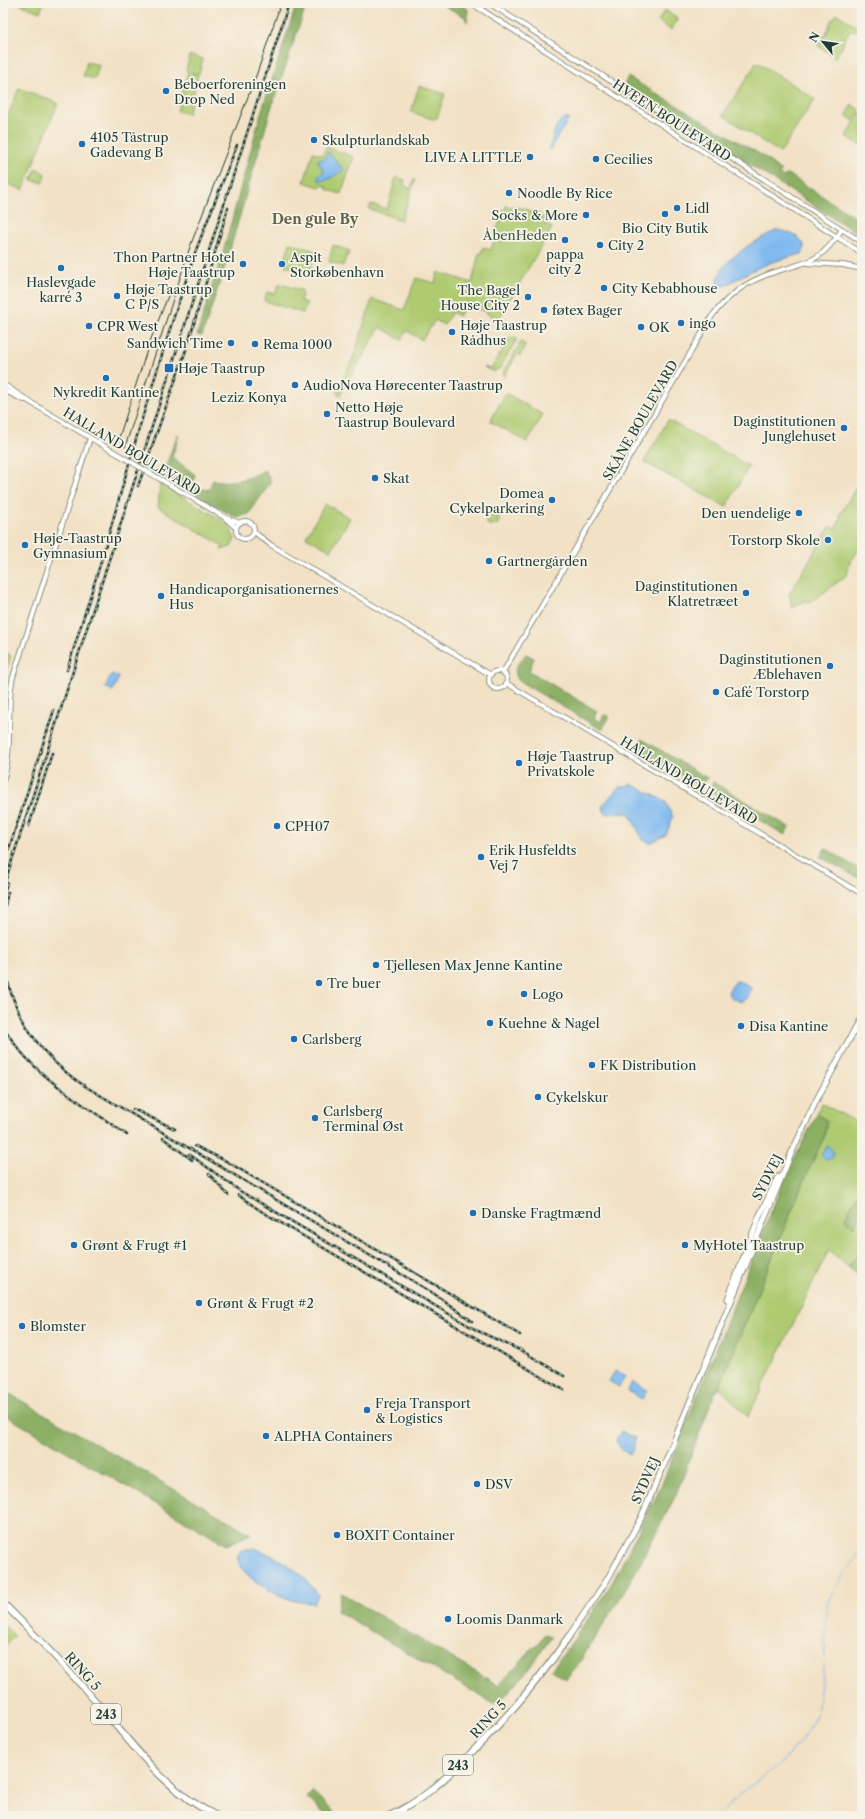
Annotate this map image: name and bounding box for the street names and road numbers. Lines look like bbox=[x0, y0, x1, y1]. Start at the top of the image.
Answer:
street label: HVEEN BOULEVARD bbox=[610, 76, 734, 164]
street label: SKÅNE BOULEVARD bbox=[599, 357, 681, 483]
street label: HALLAND BOULEVARD bbox=[60, 404, 204, 498]
street label: HALLAND BOULEVARD bbox=[617, 733, 761, 827]
street label: SYDVEJ bbox=[748, 1151, 786, 1203]
street label: SYDVEJ bbox=[628, 1454, 663, 1506]
street label: RING 5 bbox=[62, 1649, 104, 1693]
street label: RING 5 bbox=[466, 1697, 510, 1741]
road number: 243 bbox=[91, 1704, 121, 1724]
road number: 243 bbox=[443, 1755, 473, 1775]

